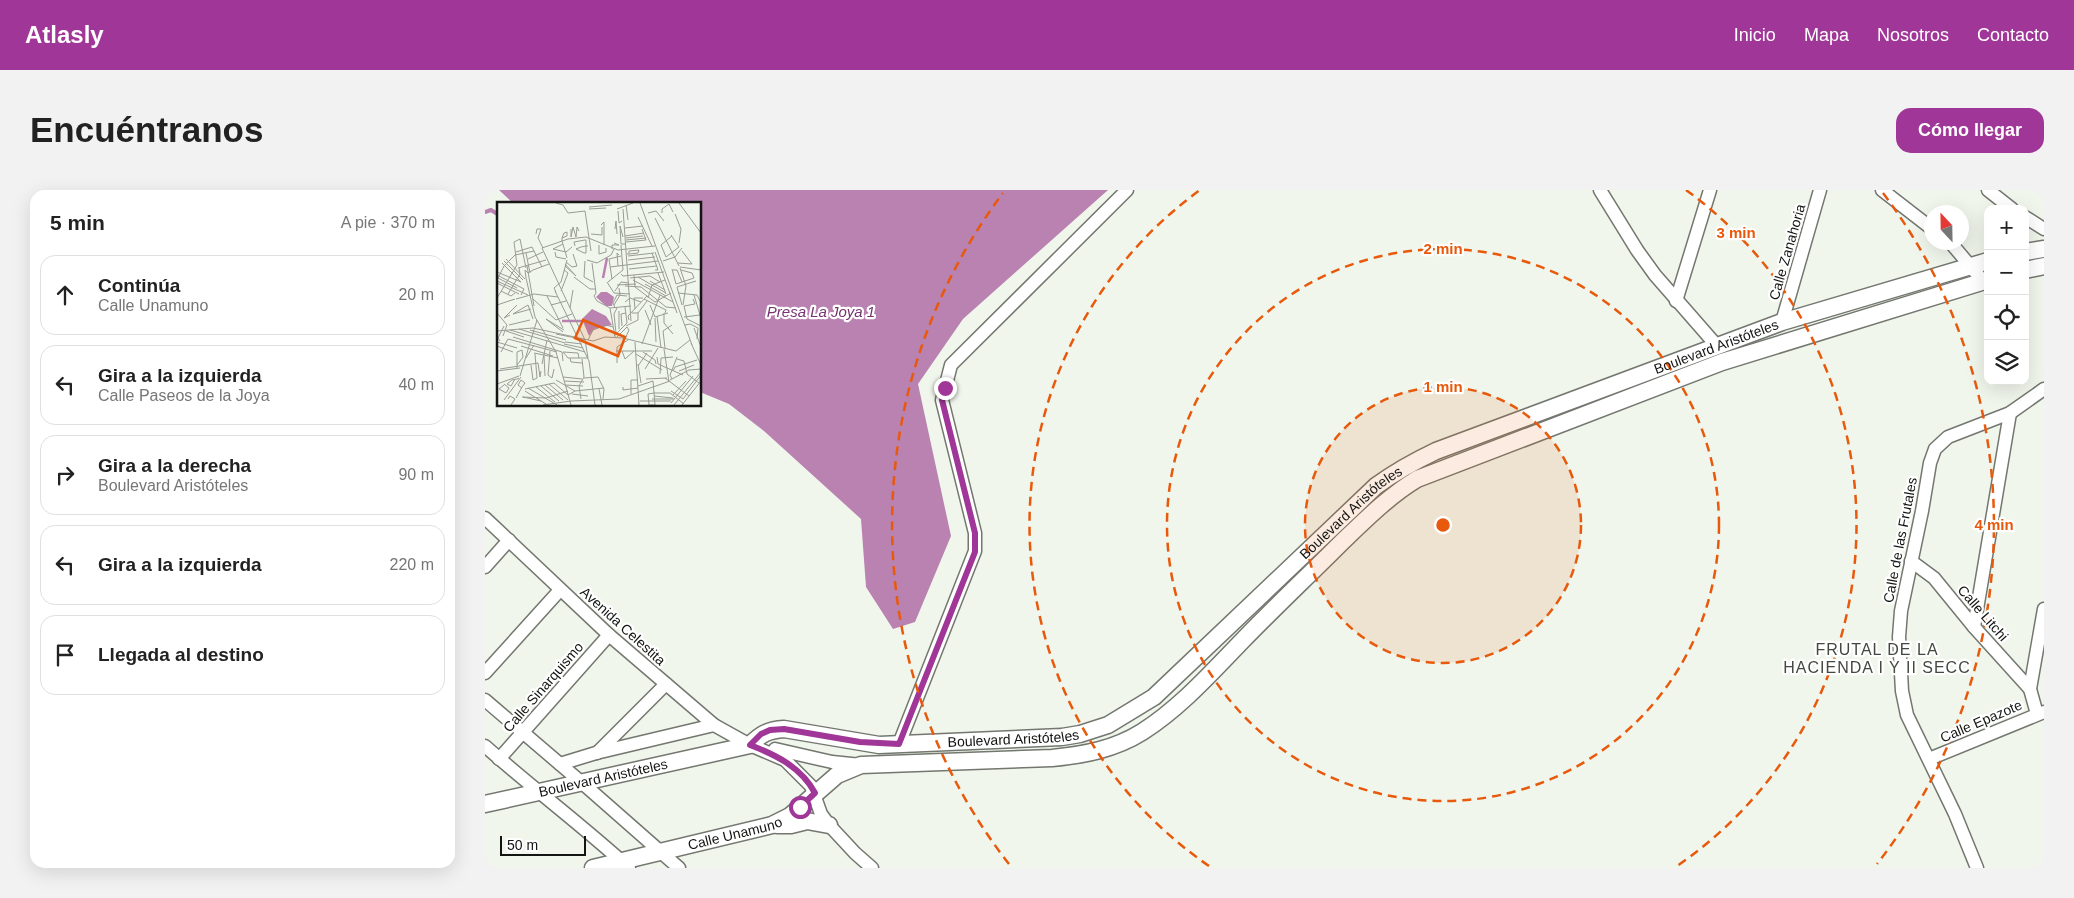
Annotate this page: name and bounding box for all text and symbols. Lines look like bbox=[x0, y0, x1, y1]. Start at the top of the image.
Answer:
text: Atlasly bbox=[25, 21, 104, 48]
text: Inicio bbox=[1734, 25, 1776, 45]
text: Mapa bbox=[1804, 25, 1849, 45]
text: Nosotros bbox=[1877, 25, 1949, 45]
text: Contacto bbox=[1977, 25, 2049, 45]
button: Cómo llegar bbox=[1896, 108, 2044, 153]
text: Encuéntranos bbox=[30, 110, 263, 149]
inset map bbox=[497, 202, 701, 406]
street label: Calle Zanahoria bbox=[1766, 202, 1808, 302]
north arrow bbox=[1924, 205, 1969, 250]
map controls bbox=[1984, 205, 2029, 385]
button: + bbox=[1984, 205, 2029, 250]
text: 5 min bbox=[50, 211, 105, 234]
text: A pie · 370 m bbox=[341, 214, 435, 231]
text: 3 min bbox=[1716, 224, 1756, 241]
text: 2 min bbox=[1423, 240, 1463, 257]
button: − bbox=[1984, 250, 2029, 295]
text: Continúa bbox=[98, 275, 180, 296]
icon: ahead bbox=[51, 281, 79, 309]
text: 20 m bbox=[398, 286, 434, 303]
button: locate bbox=[1984, 295, 2029, 340]
text: Calle Unamuno bbox=[98, 297, 208, 314]
water label: Presa La Joya 1 bbox=[767, 303, 875, 320]
street label: Boulevard Aristóteles bbox=[1652, 316, 1781, 377]
button: layers bbox=[1984, 340, 2029, 385]
text: Gira a la izquierda bbox=[98, 365, 262, 386]
icon: left bbox=[51, 371, 79, 399]
text: 40 m bbox=[398, 376, 434, 393]
route end bbox=[934, 377, 957, 400]
text: 1 min bbox=[1423, 378, 1463, 395]
text: Calle Paseos de la Joya bbox=[98, 387, 270, 404]
text: Gira a la derecha bbox=[98, 455, 251, 476]
icon: right bbox=[51, 461, 79, 489]
street label: Boulevard Aristóteles bbox=[1296, 463, 1405, 562]
text: 90 m bbox=[398, 466, 434, 483]
street label: Calle de las Frutales bbox=[1880, 476, 1920, 604]
text: Boulevard Aristóteles bbox=[98, 477, 248, 494]
centre of rings bbox=[1434, 516, 1452, 534]
text: 4 min bbox=[1974, 516, 2014, 533]
icon: left bbox=[51, 551, 79, 579]
text: Gira a la izquierda bbox=[98, 554, 262, 575]
text: 220 m bbox=[390, 556, 434, 573]
street label: Calle Litchi bbox=[1954, 582, 2012, 644]
street label: Avenida Celestita bbox=[577, 584, 669, 668]
street label: Calle Sinarquismo bbox=[500, 639, 586, 735]
icon: arrive bbox=[51, 641, 79, 669]
district label: FRUTAL DE LA HACIENDA I Y II SECC bbox=[1783, 641, 1971, 676]
text: Llegada al destino bbox=[98, 644, 264, 665]
street label: Calle Epazote bbox=[1938, 697, 2024, 745]
street label: Boulevard Aristóteles bbox=[947, 726, 1080, 750]
street label: Boulevard Aristóteles bbox=[537, 756, 669, 800]
route start bbox=[789, 796, 812, 819]
street label: Calle Unamuno bbox=[686, 813, 785, 853]
scale bar bbox=[500, 833, 586, 856]
text: 50 m bbox=[507, 837, 538, 853]

